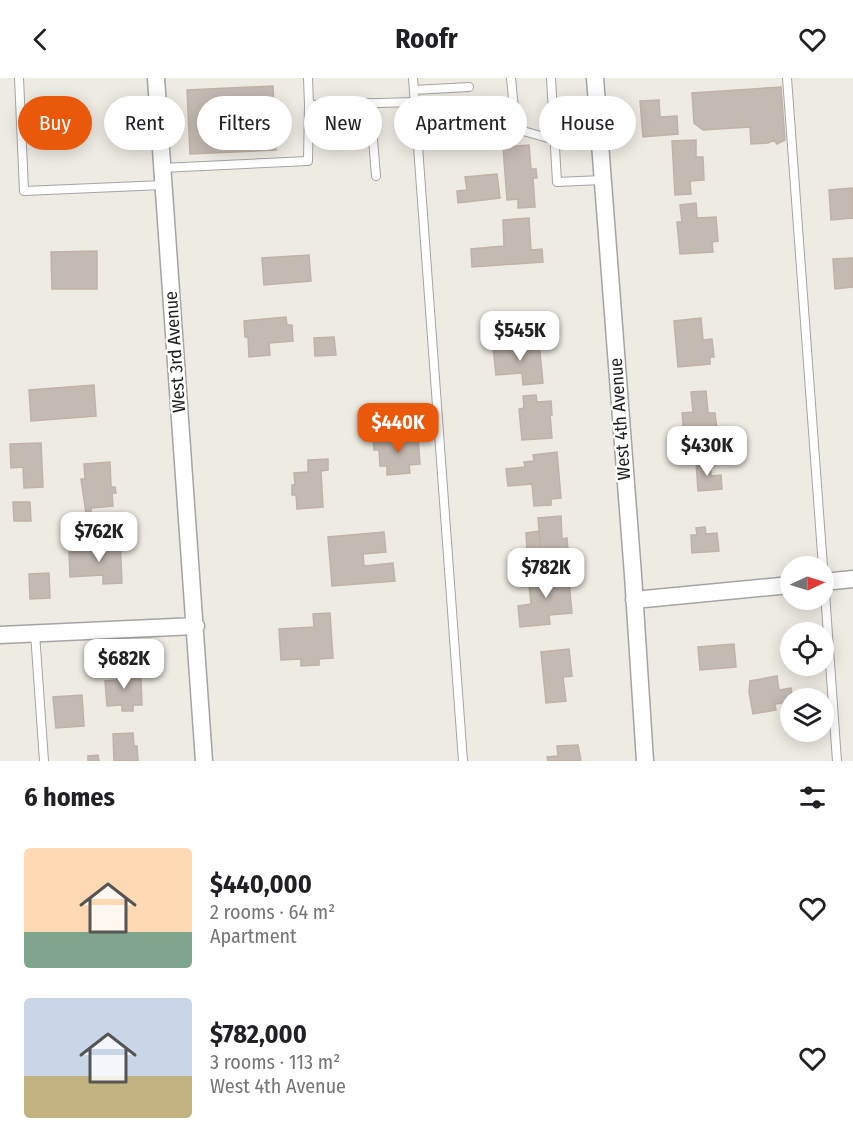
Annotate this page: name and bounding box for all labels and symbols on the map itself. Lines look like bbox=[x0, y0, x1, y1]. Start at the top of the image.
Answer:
street label: West 3rd Avenue bbox=[160, 290, 190, 414]
pin: $545K bbox=[478, 311, 562, 362]
street label: West 4th Avenue bbox=[605, 357, 635, 481]
pin: $440K bbox=[356, 403, 440, 454]
pin: $430K bbox=[665, 426, 749, 477]
pin: $762K bbox=[57, 512, 141, 563]
pin: $782K bbox=[504, 548, 588, 599]
north arrow bbox=[780, 556, 834, 610]
pin: $682K bbox=[82, 639, 166, 690]

